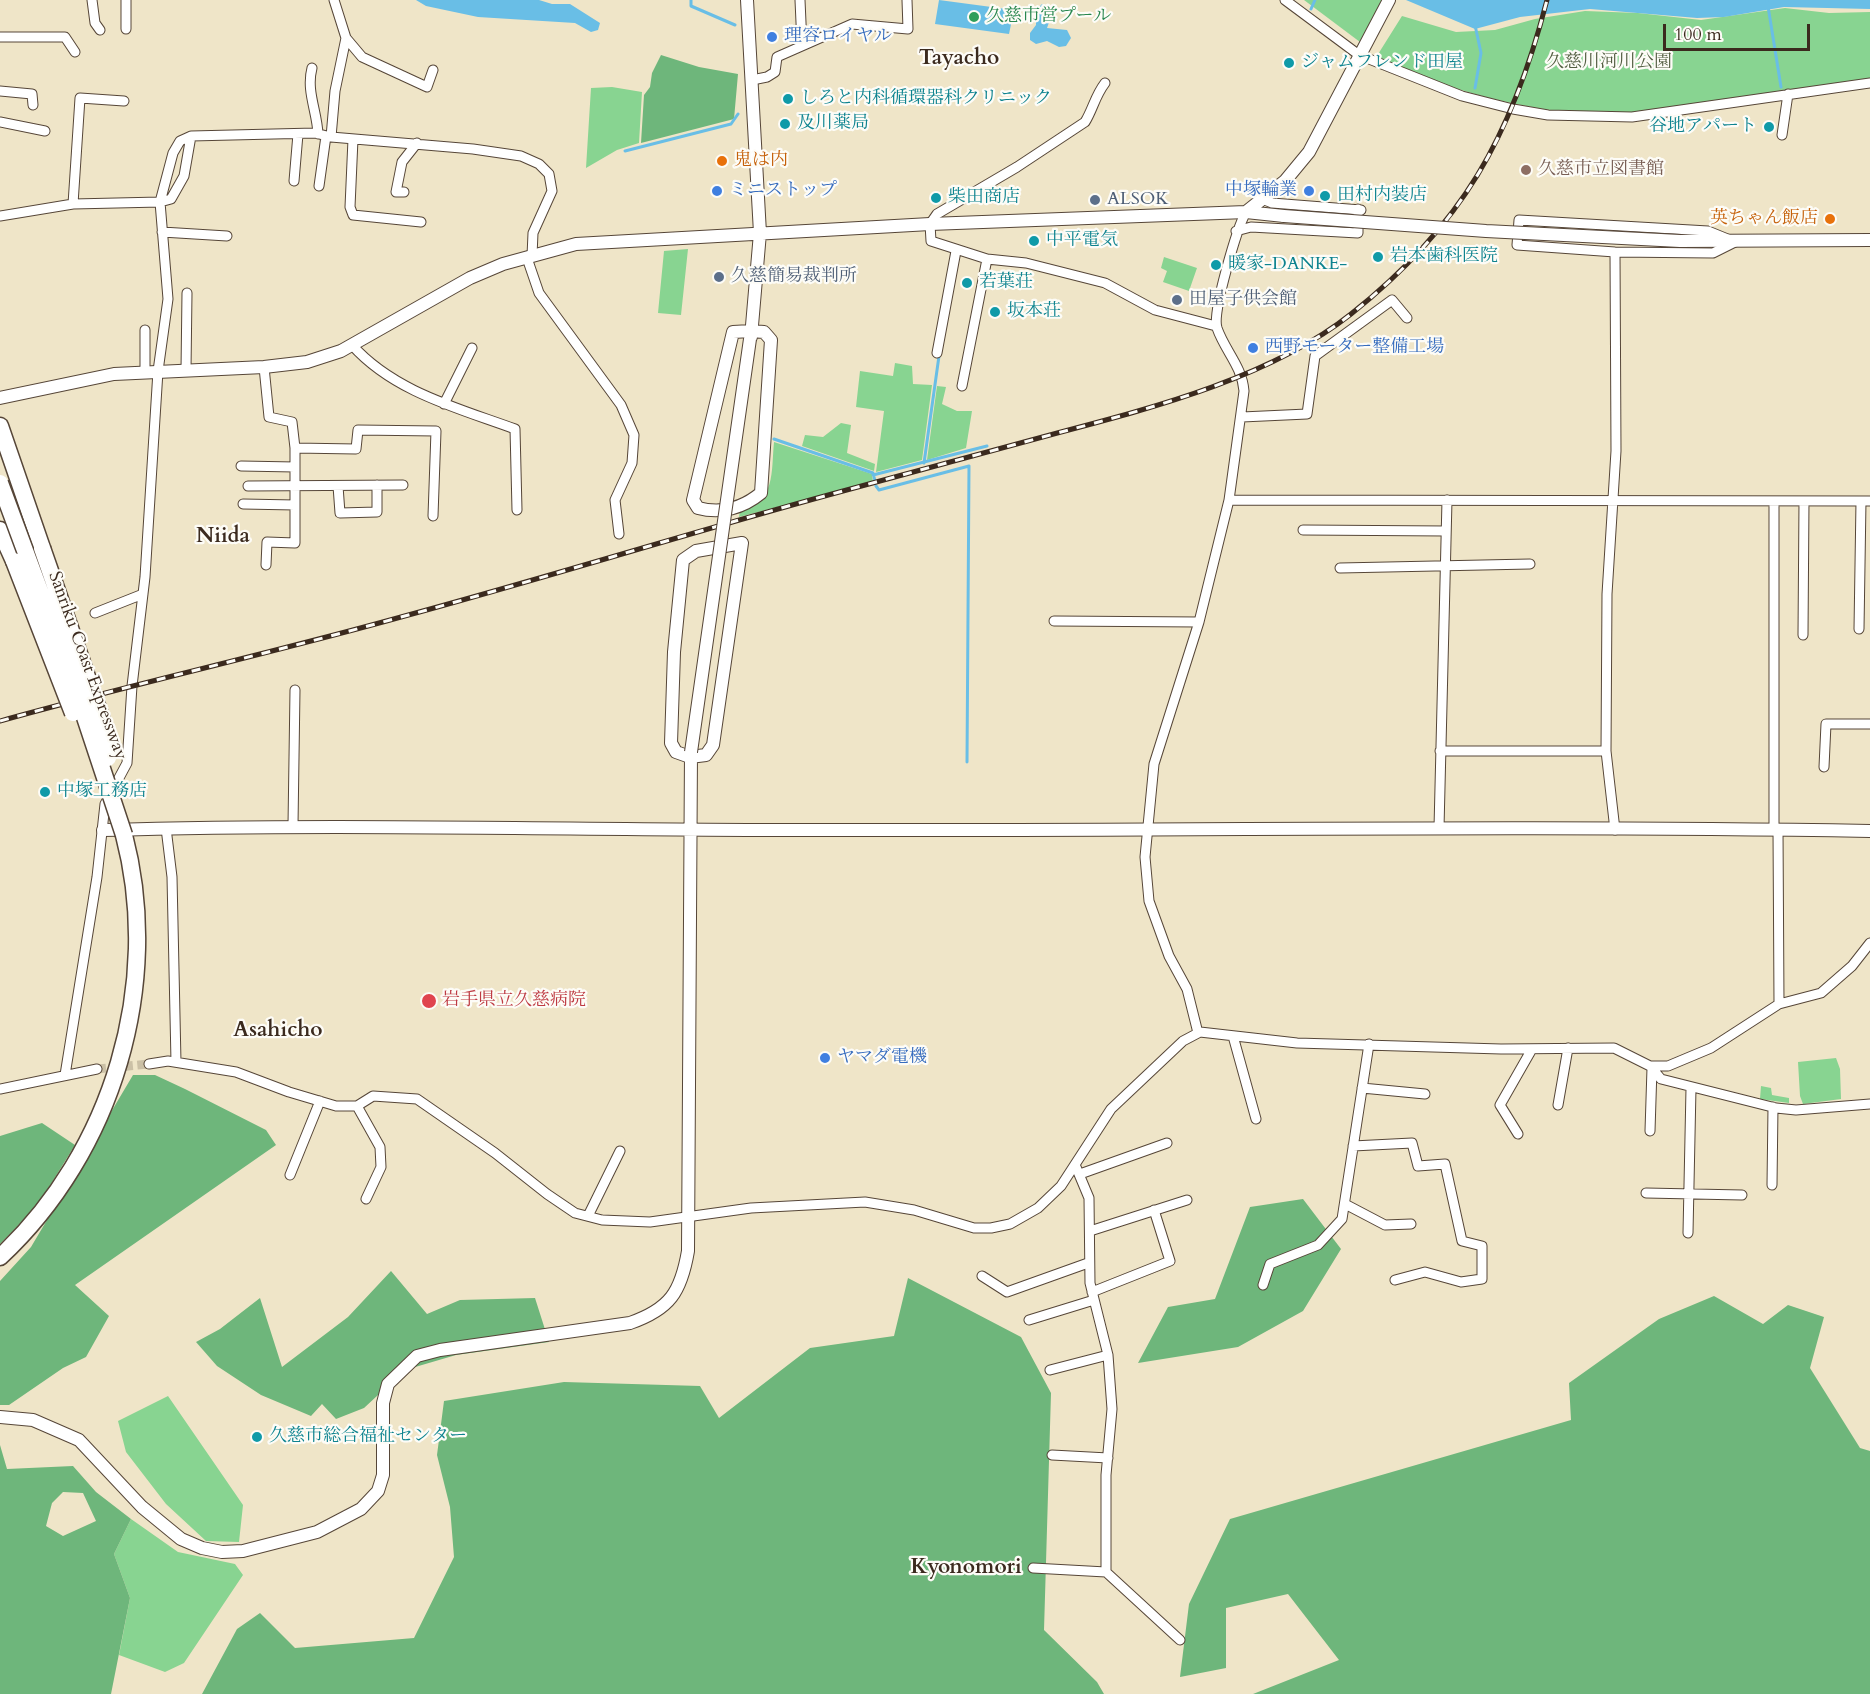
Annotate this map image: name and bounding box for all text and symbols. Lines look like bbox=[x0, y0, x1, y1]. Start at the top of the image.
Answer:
place label: 久慈市営プール bbox=[986, 6, 1111, 28]
marker: 久慈市営プール bbox=[967, 10, 981, 24]
scale bar bbox=[1666, 12, 1813, 50]
text: 100 m bbox=[1674, 22, 1722, 47]
place label: 理容ロイヤル bbox=[784, 26, 892, 48]
marker: 理容ロイヤル bbox=[765, 30, 779, 44]
district label: Tayacho bbox=[919, 46, 999, 72]
place label: ジャムフレンド田屋 bbox=[1301, 52, 1463, 74]
park label: 久慈川河川公園 bbox=[1546, 52, 1672, 74]
marker: ジャムフレンド田屋 bbox=[1282, 56, 1296, 70]
place label: しろと内科循環器科クリニック bbox=[800, 88, 1052, 110]
marker: しろと内科循環器科クリニック bbox=[781, 92, 795, 106]
place label: 及川薬局 bbox=[797, 113, 869, 135]
place label: 谷地アパート bbox=[1649, 116, 1757, 138]
marker: 及川薬局 bbox=[778, 117, 792, 131]
marker: 谷地アパート bbox=[1762, 120, 1776, 134]
place label: 鬼は内 bbox=[734, 150, 788, 172]
marker: 鬼は内 bbox=[715, 154, 729, 168]
place label: 久慈市立図書館 bbox=[1538, 159, 1664, 181]
marker: 久慈市立図書館 bbox=[1519, 163, 1533, 177]
place label: ミニストップ bbox=[729, 180, 837, 202]
place label: 中塚輪業 bbox=[1225, 180, 1297, 202]
marker: ミニストップ bbox=[710, 184, 724, 198]
marker: 中塚輪業 bbox=[1302, 184, 1316, 198]
place label: 田村内装店 bbox=[1337, 185, 1427, 207]
place label: 柴田商店 bbox=[948, 187, 1020, 209]
place label: ALSOK bbox=[1107, 189, 1169, 211]
marker: 田村内装店 bbox=[1318, 189, 1332, 203]
marker: 柴田商店 bbox=[929, 191, 943, 205]
marker: ALSOK bbox=[1088, 193, 1102, 207]
place label: 英ちゃん飯店 bbox=[1710, 208, 1818, 230]
marker: 英ちゃん飯店 bbox=[1823, 212, 1837, 226]
place label: 中平電気 bbox=[1046, 230, 1118, 252]
marker: 中平電気 bbox=[1027, 234, 1041, 248]
place label: 岩本歯科医院 bbox=[1390, 246, 1498, 268]
marker: 岩本歯科医院 bbox=[1371, 250, 1385, 264]
place label: 暖家-DANKE- bbox=[1228, 254, 1347, 276]
marker: 暖家-DANKE- bbox=[1209, 258, 1223, 272]
place label: 久慈簡易裁判所 bbox=[731, 266, 857, 288]
marker: 久慈簡易裁判所 bbox=[712, 270, 726, 284]
place label: 若葉荘 bbox=[979, 272, 1033, 294]
marker: 若葉荘 bbox=[960, 276, 974, 290]
place label: 田屋子供会館 bbox=[1189, 289, 1297, 311]
marker: 田屋子供会館 bbox=[1170, 293, 1184, 307]
place label: 坂本荘 bbox=[1007, 301, 1061, 323]
marker: 坂本荘 bbox=[988, 305, 1002, 319]
place label: 西野モーター整備工場 bbox=[1265, 337, 1444, 359]
marker: 西野モーター整備工場 bbox=[1246, 341, 1260, 355]
district label: Niida bbox=[196, 524, 250, 550]
street label: Sanriku Coast Expressway bbox=[43, 569, 131, 763]
place label: 中塚工務店 bbox=[57, 781, 147, 803]
marker: 中塚工務店 bbox=[38, 785, 52, 799]
place label: 岩手県立久慈病院 bbox=[442, 990, 586, 1012]
marker: 岩手県立久慈病院 bbox=[420, 992, 438, 1010]
district label: Asahicho bbox=[233, 1018, 323, 1044]
place label: ヤマダ電機 bbox=[837, 1047, 927, 1069]
marker: ヤマダ電機 bbox=[818, 1051, 832, 1065]
place label: 久慈市総合福祉センター bbox=[269, 1426, 467, 1448]
marker: 久慈市総合福祉センター bbox=[250, 1430, 264, 1444]
district label: Kyonomori bbox=[910, 1555, 1022, 1581]

